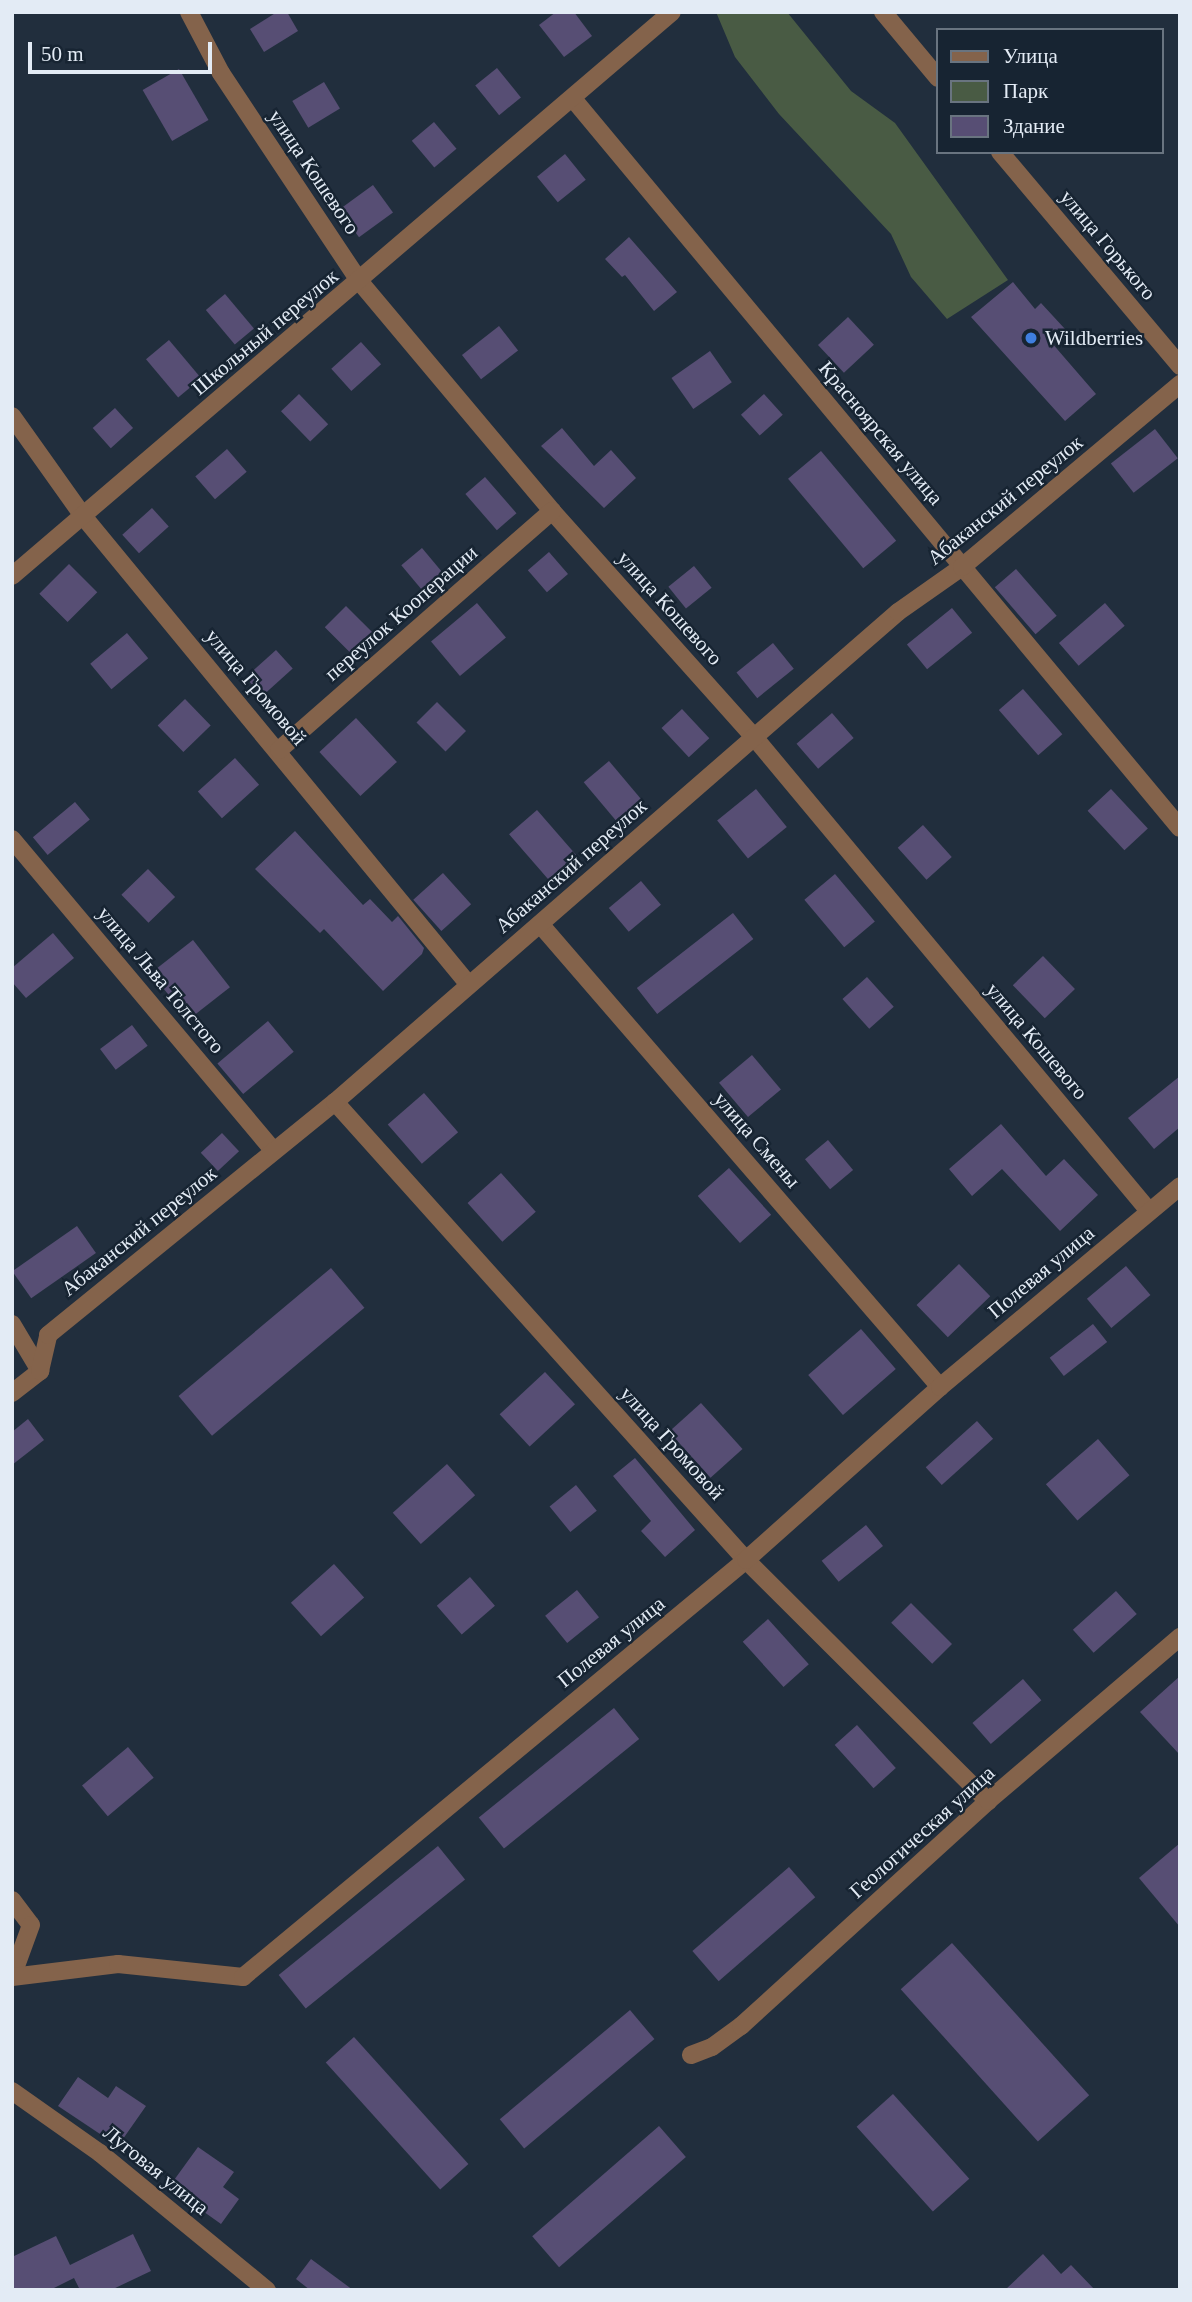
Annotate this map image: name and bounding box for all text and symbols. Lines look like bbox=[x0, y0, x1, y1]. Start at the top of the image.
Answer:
scale bar bbox=[32, 28, 215, 72]
legend bbox=[936, 28, 1164, 154]
text: 50 m bbox=[41, 42, 84, 66]
text: Улица bbox=[1003, 44, 1058, 68]
text: Парк bbox=[1003, 79, 1048, 103]
street label: улица Кошевого bbox=[263, 105, 365, 239]
text: Здание bbox=[1003, 114, 1065, 138]
street label: улица Горького bbox=[1055, 185, 1161, 305]
street label: Школьный переулок bbox=[187, 264, 343, 400]
place label: Wildberries bbox=[1045, 325, 1143, 351]
marker: Wildberries bbox=[1023, 330, 1039, 346]
street label: Красноярская улица bbox=[814, 356, 948, 510]
street label: Абаканский переулок bbox=[922, 430, 1088, 570]
street label: переулок Кооперации bbox=[320, 540, 482, 686]
street label: улица Кошевого bbox=[612, 546, 728, 670]
street label: улица Громовой bbox=[200, 624, 312, 750]
street label: Абаканский переулок bbox=[490, 793, 652, 939]
street label: улица Льва Толстого bbox=[92, 901, 230, 1059]
street label: улица Кошевого bbox=[981, 977, 1093, 1105]
street label: улица Смены bbox=[708, 1087, 806, 1193]
street label: Абаканский переулок bbox=[56, 1161, 222, 1301]
street label: Полевая улица bbox=[983, 1220, 1099, 1324]
street label: улица Громовой bbox=[615, 1381, 729, 1505]
street label: Полевая улица bbox=[552, 1591, 670, 1693]
street label: Геологическая улица bbox=[844, 1760, 1000, 1904]
street label: Луговая улица bbox=[98, 2120, 214, 2220]

